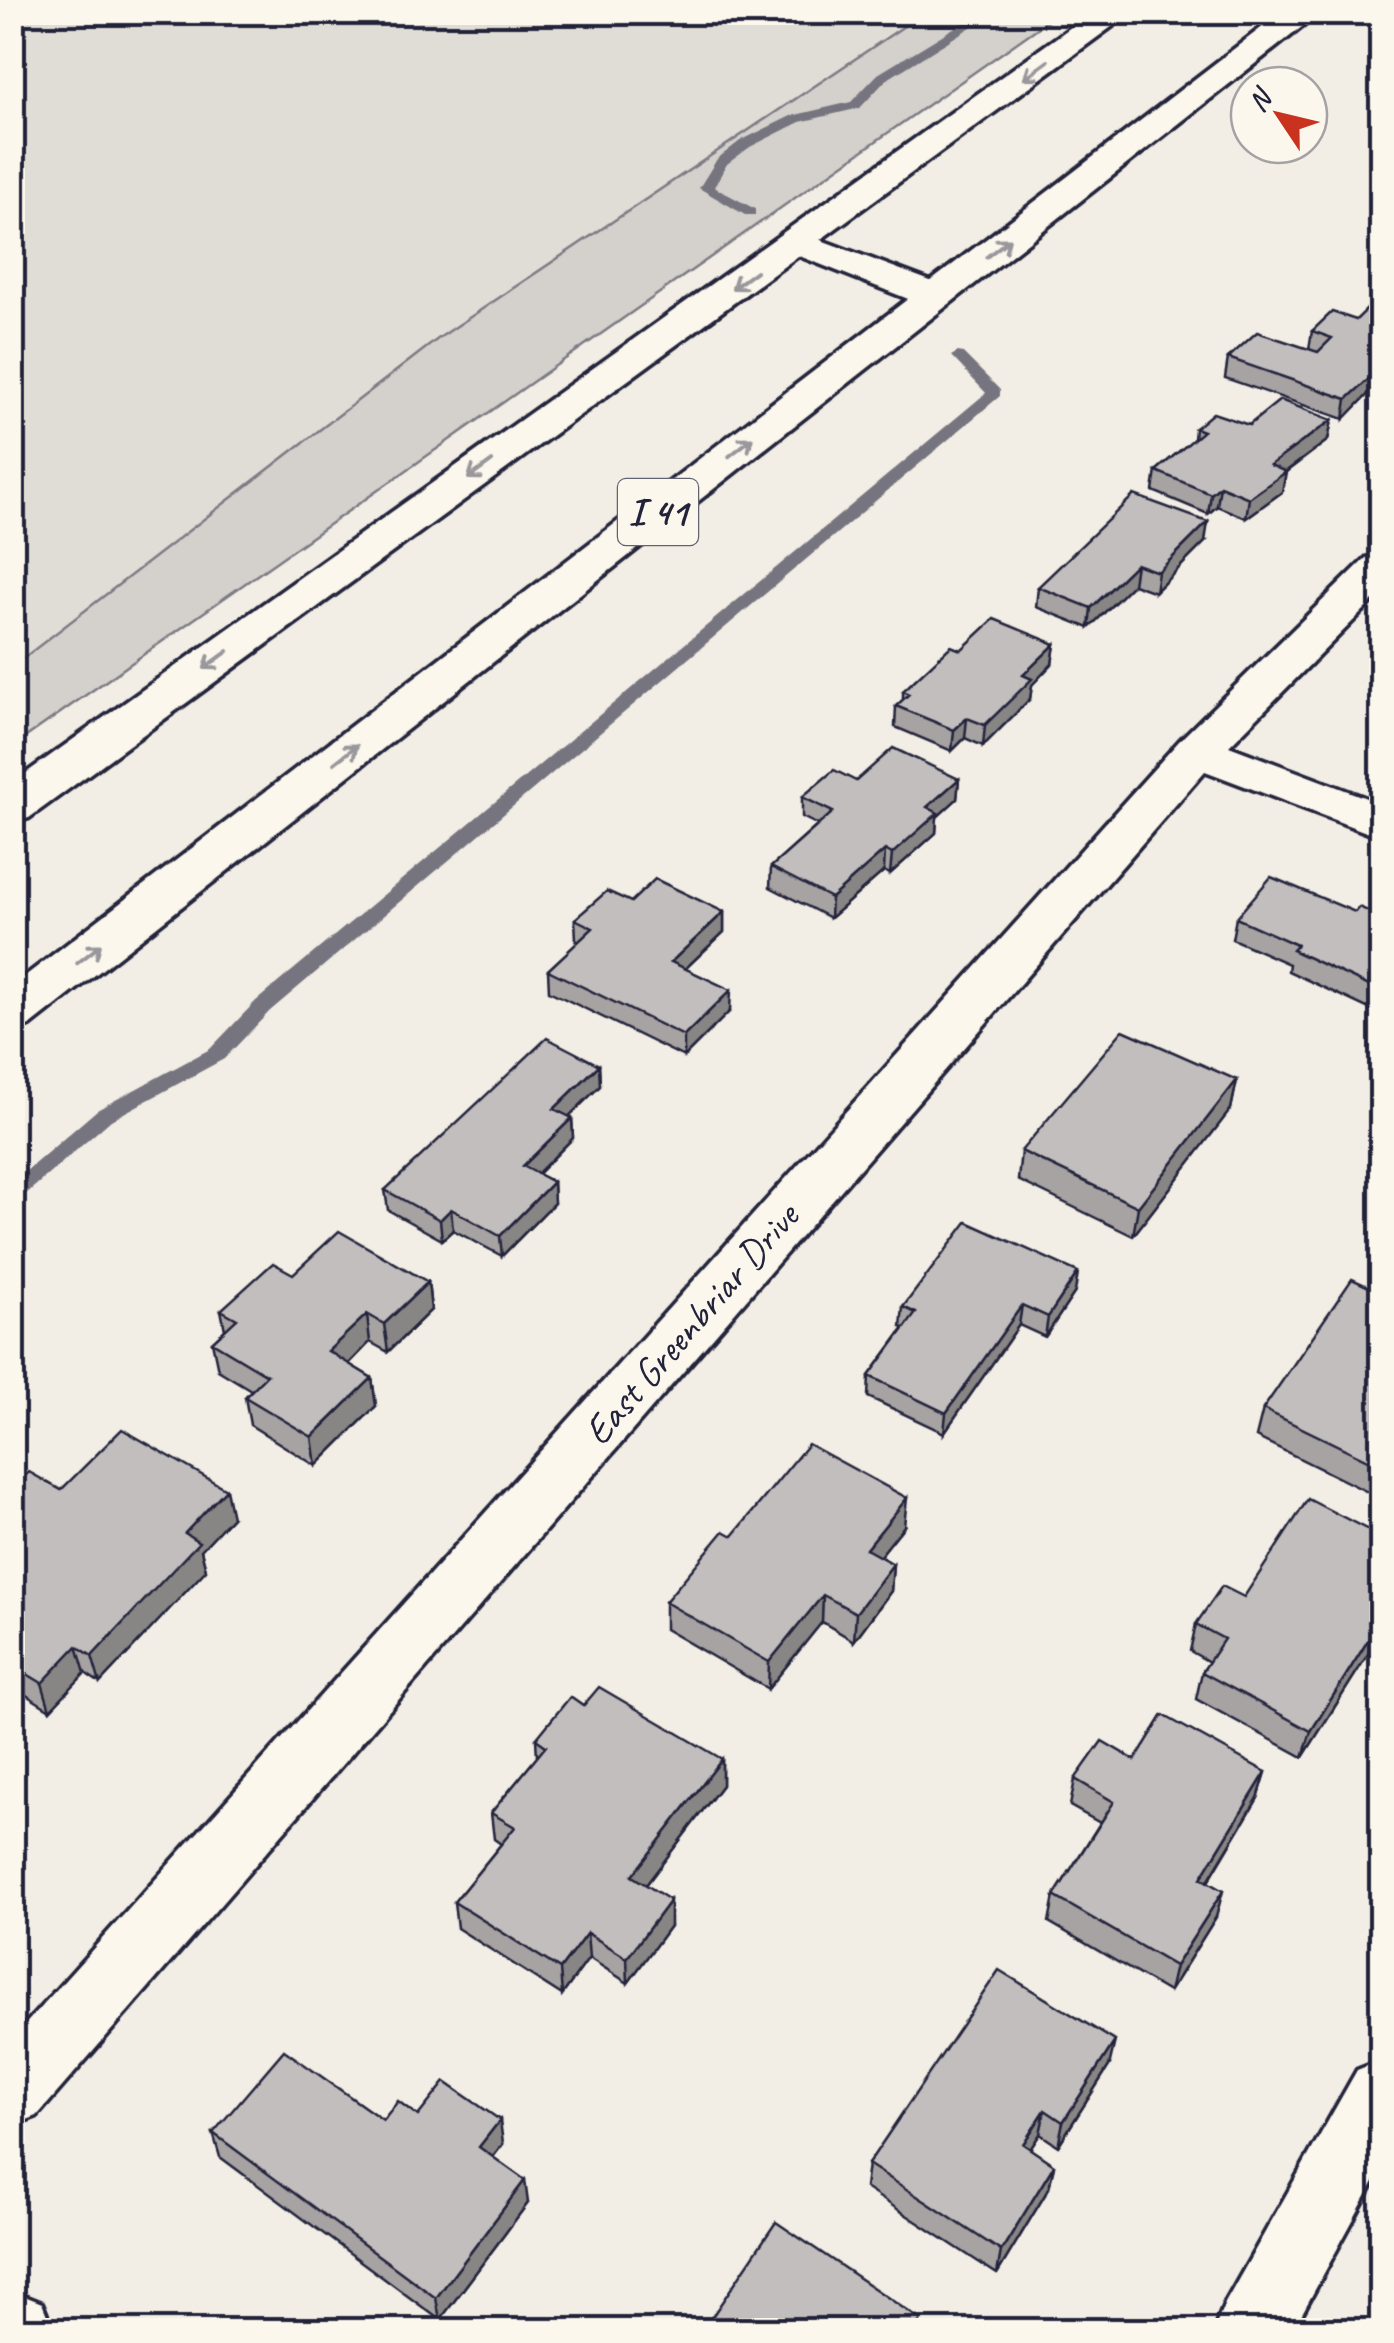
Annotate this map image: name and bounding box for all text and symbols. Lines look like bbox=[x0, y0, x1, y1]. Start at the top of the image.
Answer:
one-way arrow bbox=[1022, 59, 1050, 80]
north arrow bbox=[1229, 65, 1329, 165]
text: N bbox=[1240, 80, 1281, 118]
one-way arrow bbox=[984, 238, 1011, 259]
one-way arrow bbox=[731, 270, 758, 291]
one-way arrow bbox=[727, 437, 754, 458]
one-way arrow bbox=[467, 460, 494, 481]
road number: I 41 bbox=[618, 479, 698, 545]
one-way arrow bbox=[203, 650, 231, 671]
one-way arrow bbox=[332, 744, 359, 765]
one-way arrow bbox=[76, 943, 102, 965]
street label: East Greenbriar Drive bbox=[572, 1191, 811, 1455]

